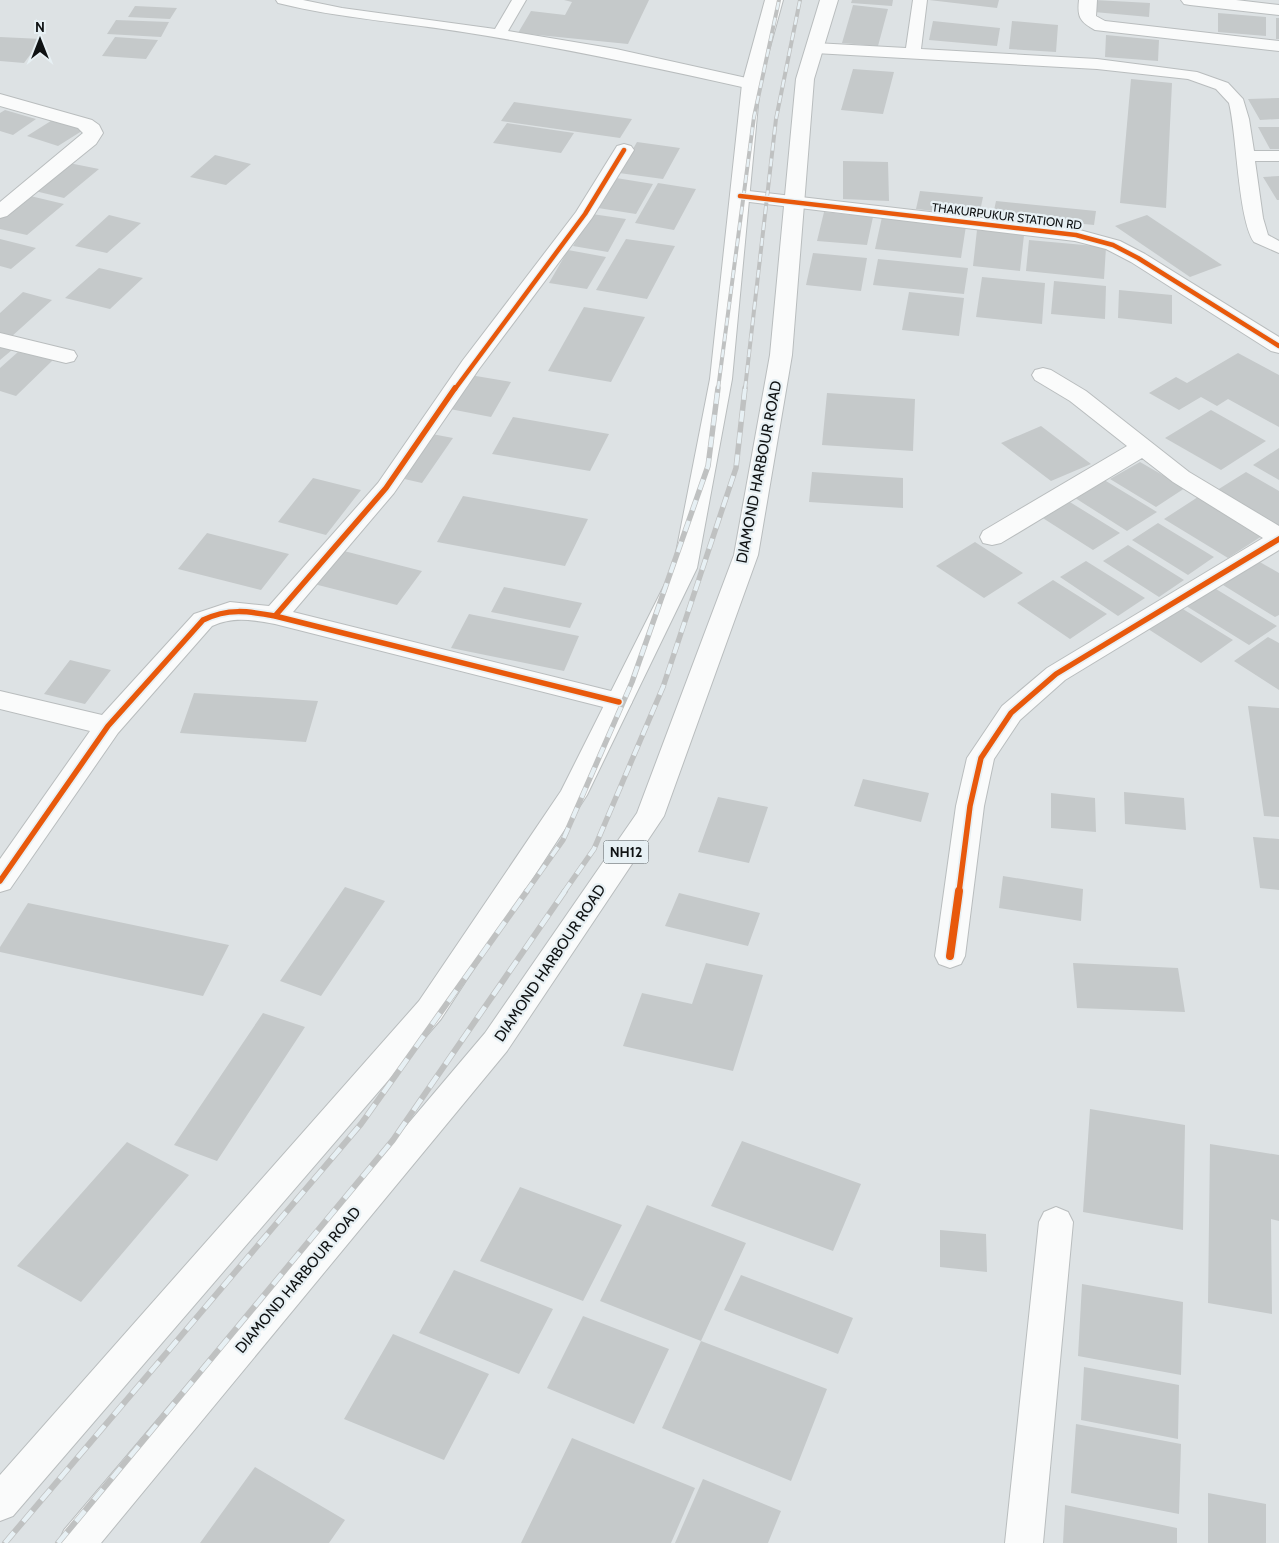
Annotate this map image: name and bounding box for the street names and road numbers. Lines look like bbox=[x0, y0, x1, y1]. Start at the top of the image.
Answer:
street label: THAKURPUKUR STATION RD bbox=[931, 199, 1083, 233]
street label: DIAMOND HARBOUR ROAD bbox=[732, 379, 786, 565]
road number: NH12 bbox=[604, 840, 648, 864]
street label: DIAMOND HARBOUR ROAD bbox=[491, 881, 609, 1045]
street label: DIAMOND HARBOUR ROAD bbox=[231, 1203, 365, 1357]

